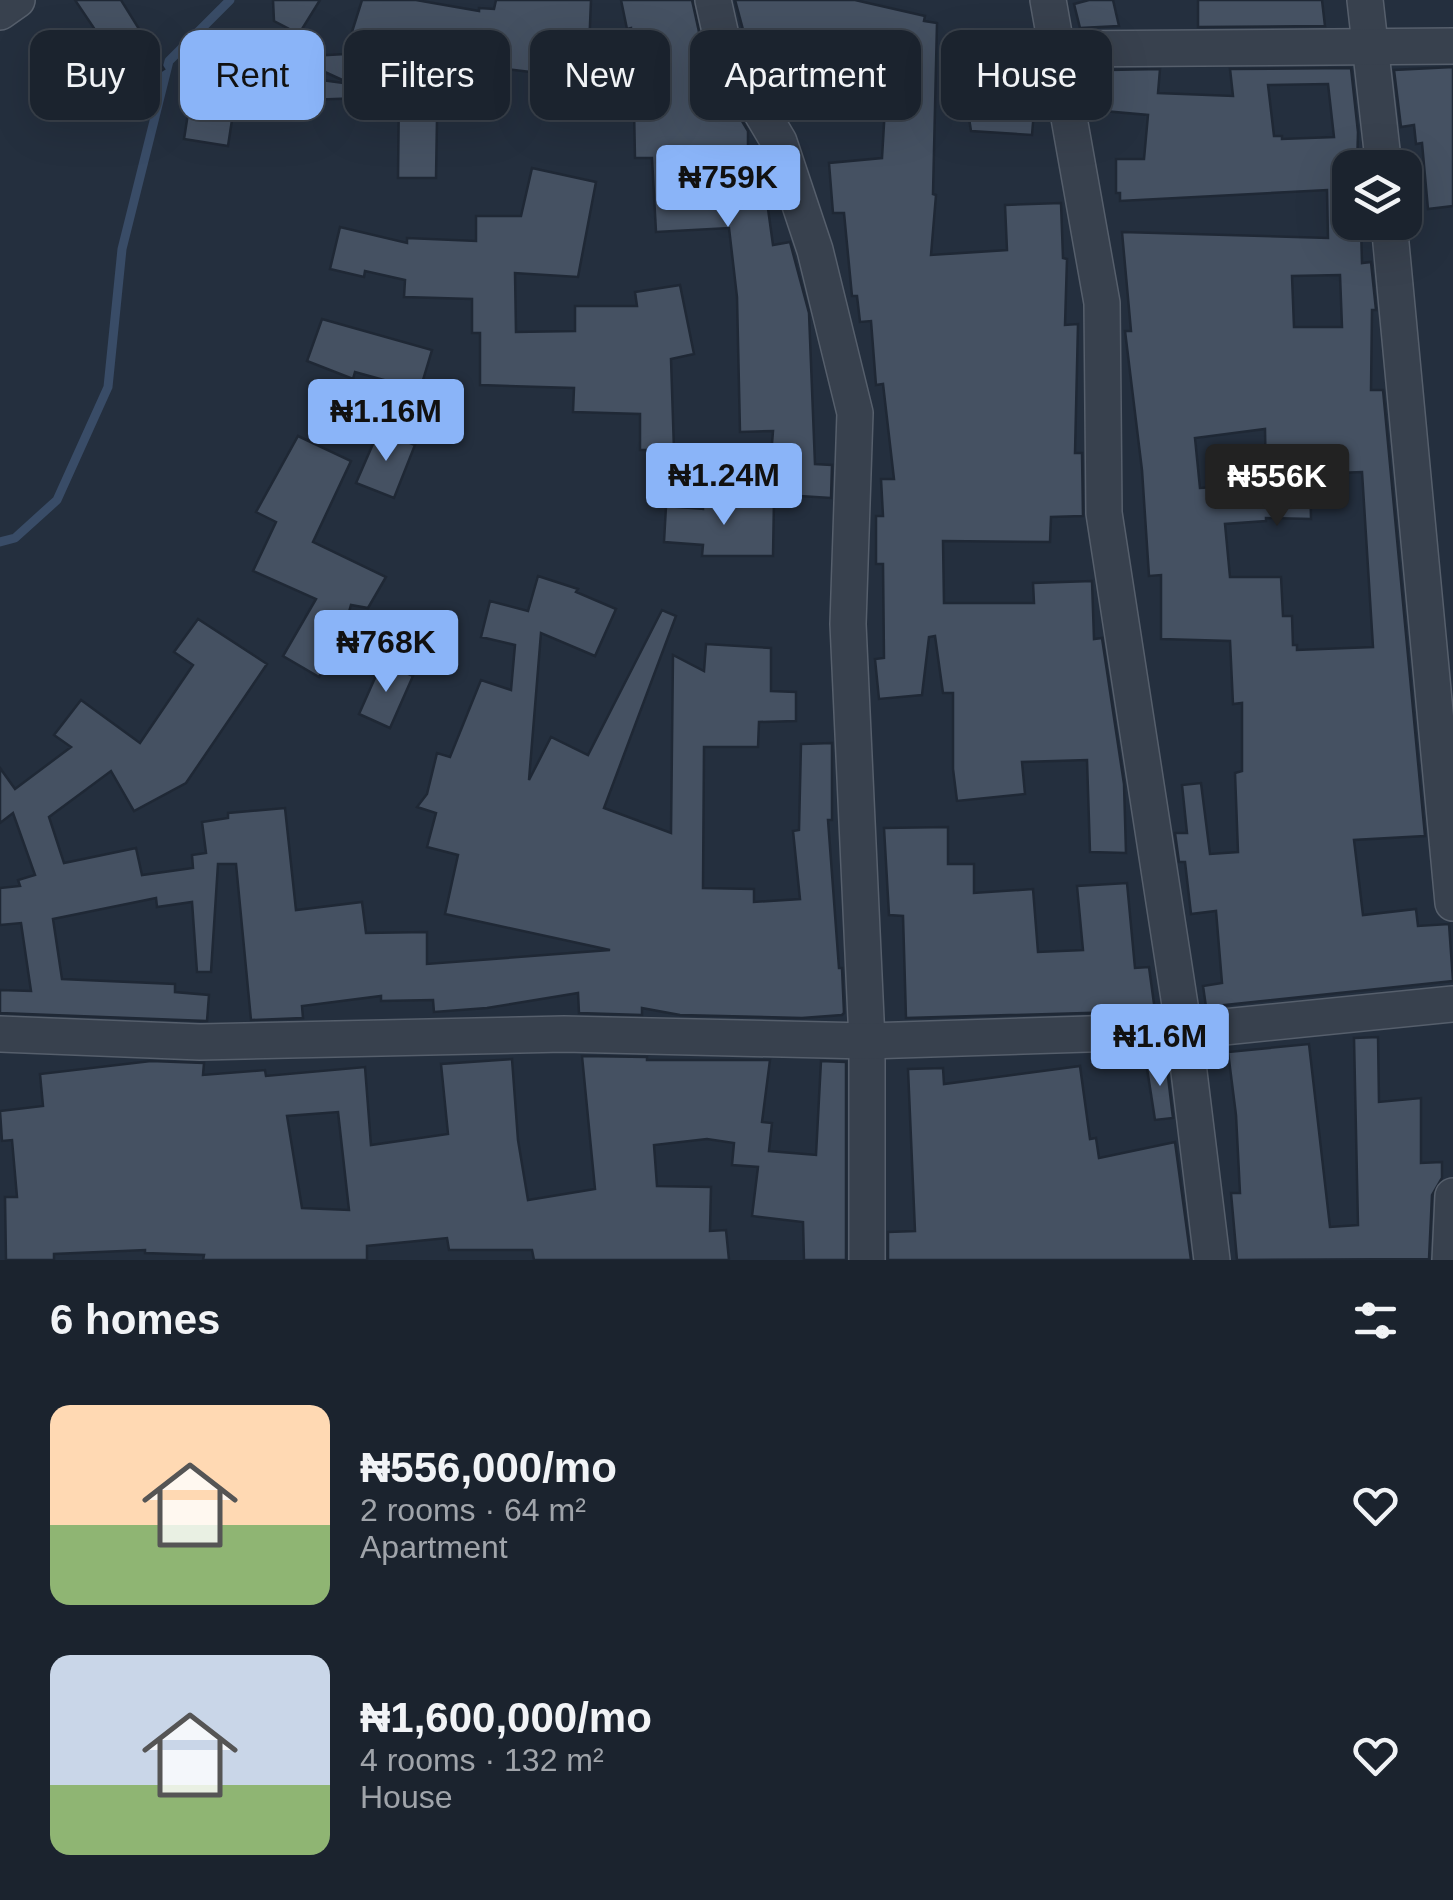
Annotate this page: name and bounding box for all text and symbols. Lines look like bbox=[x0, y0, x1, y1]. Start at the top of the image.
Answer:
chip: Buy bbox=[30, 30, 160, 120]
chip: Rent bbox=[180, 30, 324, 120]
chip: Filters bbox=[344, 30, 510, 120]
chip: New bbox=[530, 30, 670, 120]
chip: Apartment bbox=[690, 30, 921, 120]
chip: House bbox=[941, 30, 1112, 120]
pin: ₦759K bbox=[658, 145, 798, 230]
map controls bbox=[1332, 150, 1422, 240]
button: layers bbox=[1332, 150, 1422, 240]
text: ₦759K bbox=[678, 159, 778, 195]
pin: ₦1.16M bbox=[305, 379, 467, 464]
text: ₦1.16M bbox=[330, 393, 442, 429]
pin: ₦1.24M bbox=[643, 443, 805, 528]
pin: ₦556K bbox=[1207, 444, 1347, 529]
text: ₦1.24M bbox=[668, 457, 780, 493]
text: ₦556K bbox=[1227, 458, 1327, 494]
pin: ₦768K bbox=[316, 610, 456, 695]
text: ₦768K bbox=[336, 624, 436, 660]
pin: ₦1.6M bbox=[1090, 1004, 1230, 1089]
text: ₦1.6M bbox=[1113, 1018, 1207, 1054]
icon: filters bbox=[1348, 1293, 1403, 1348]
text: 6 homes bbox=[50, 1296, 220, 1343]
text: ₦556,000/mo bbox=[360, 1444, 617, 1491]
icon: home bbox=[130, 1445, 250, 1565]
icon: heart bbox=[1348, 1478, 1403, 1533]
text: 2 rooms · 64 m² bbox=[360, 1492, 586, 1528]
text: Apartment bbox=[360, 1529, 508, 1565]
text: ₦1,600,000/mo bbox=[360, 1694, 652, 1741]
icon: home bbox=[130, 1695, 250, 1815]
icon: heart bbox=[1348, 1728, 1403, 1783]
text: 4 rooms · 132 m² bbox=[360, 1742, 604, 1778]
text: House bbox=[360, 1779, 453, 1815]

